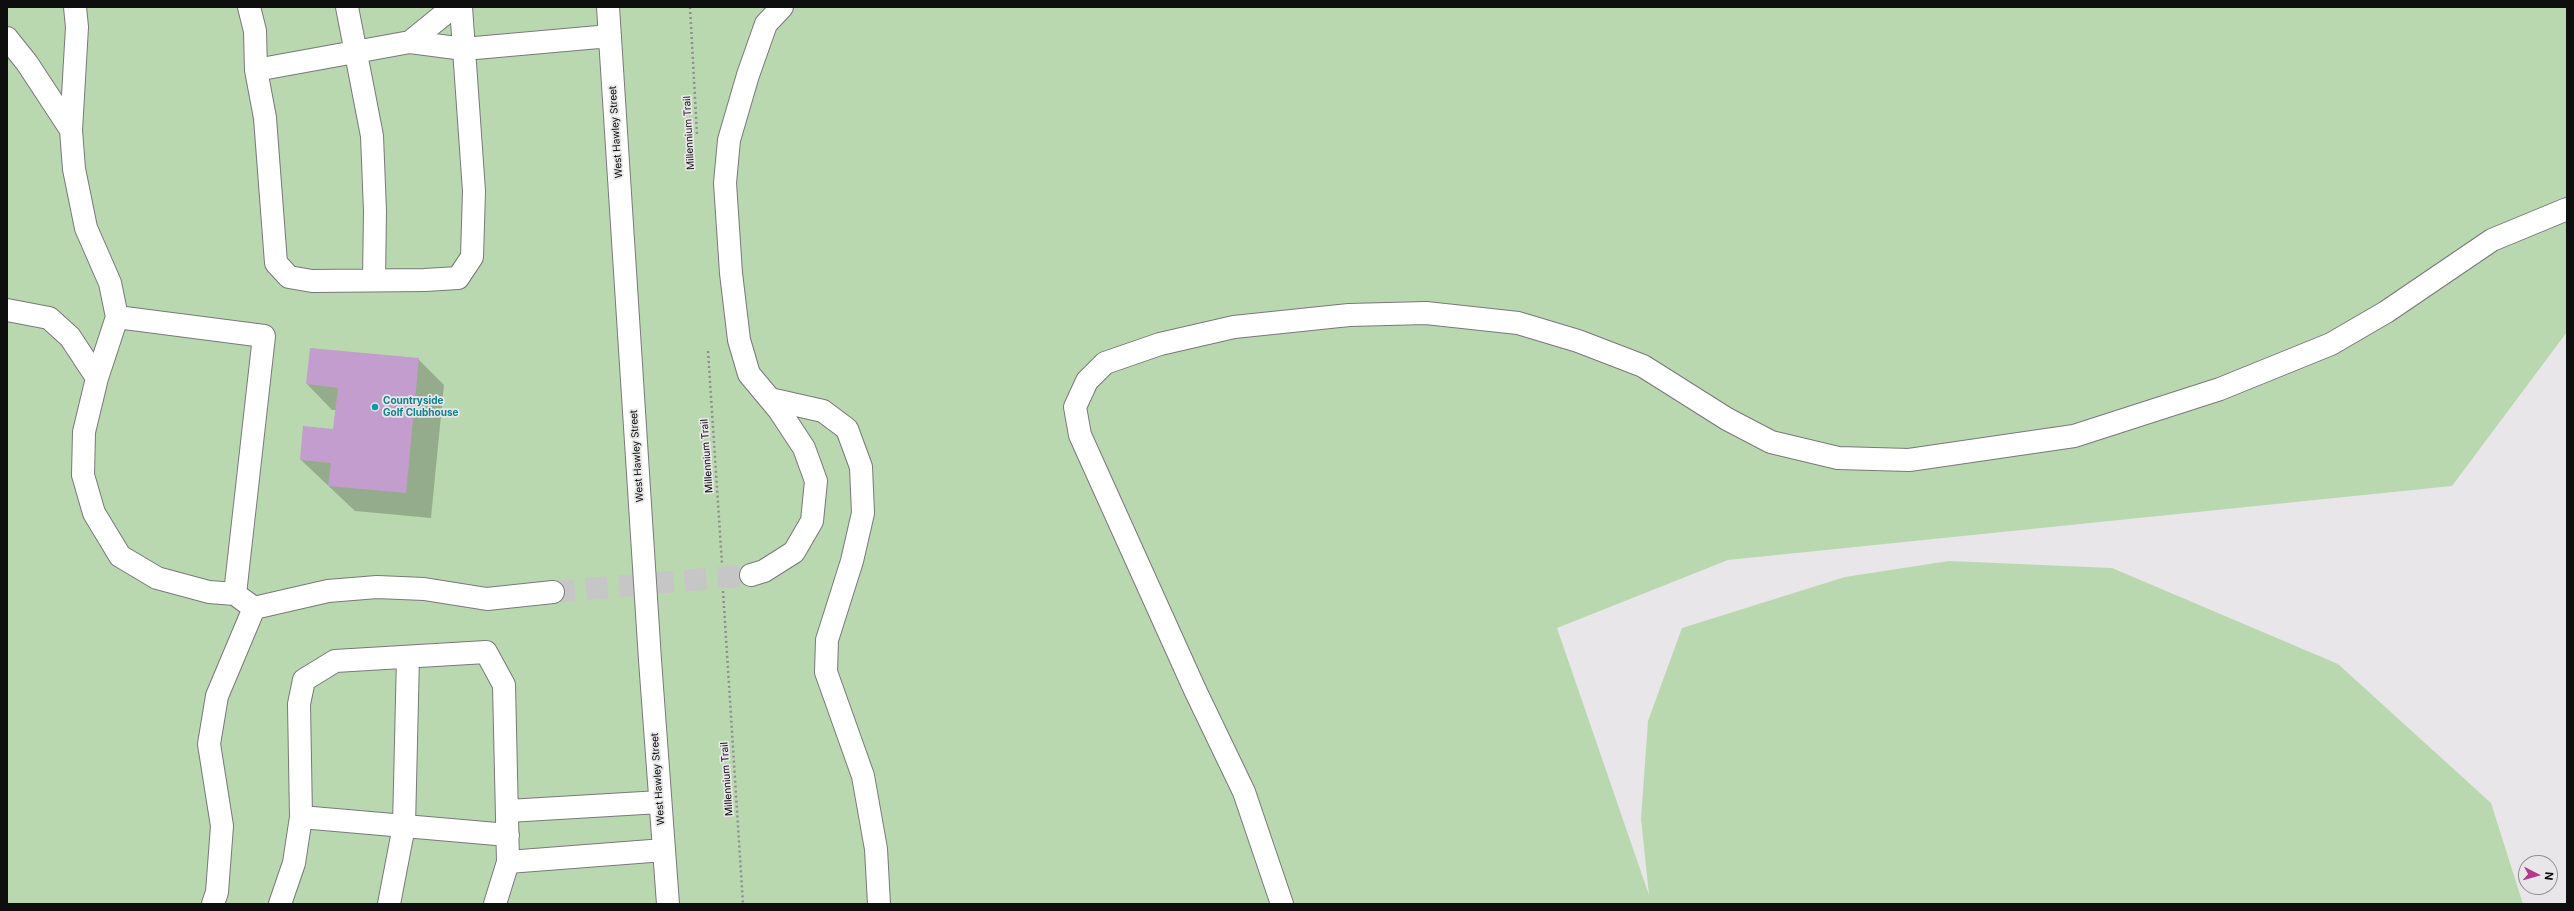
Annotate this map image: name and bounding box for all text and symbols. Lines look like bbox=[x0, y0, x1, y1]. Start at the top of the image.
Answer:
street label: West Hawley Street bbox=[607, 85, 625, 179]
street label: Millennium Trail bbox=[681, 96, 697, 170]
place label: Countryside Golf Clubhouse bbox=[383, 395, 458, 418]
marker: Countryside Golf Clubhouse bbox=[370, 402, 380, 412]
street label: West Hawley Street bbox=[628, 409, 646, 503]
street label: Millennium Trail bbox=[698, 419, 716, 493]
street label: West Hawley Street bbox=[649, 732, 667, 826]
street label: Millennium Trail bbox=[718, 742, 736, 816]
north arrow bbox=[2518, 855, 2558, 895]
text: N bbox=[2542, 871, 2556, 881]

